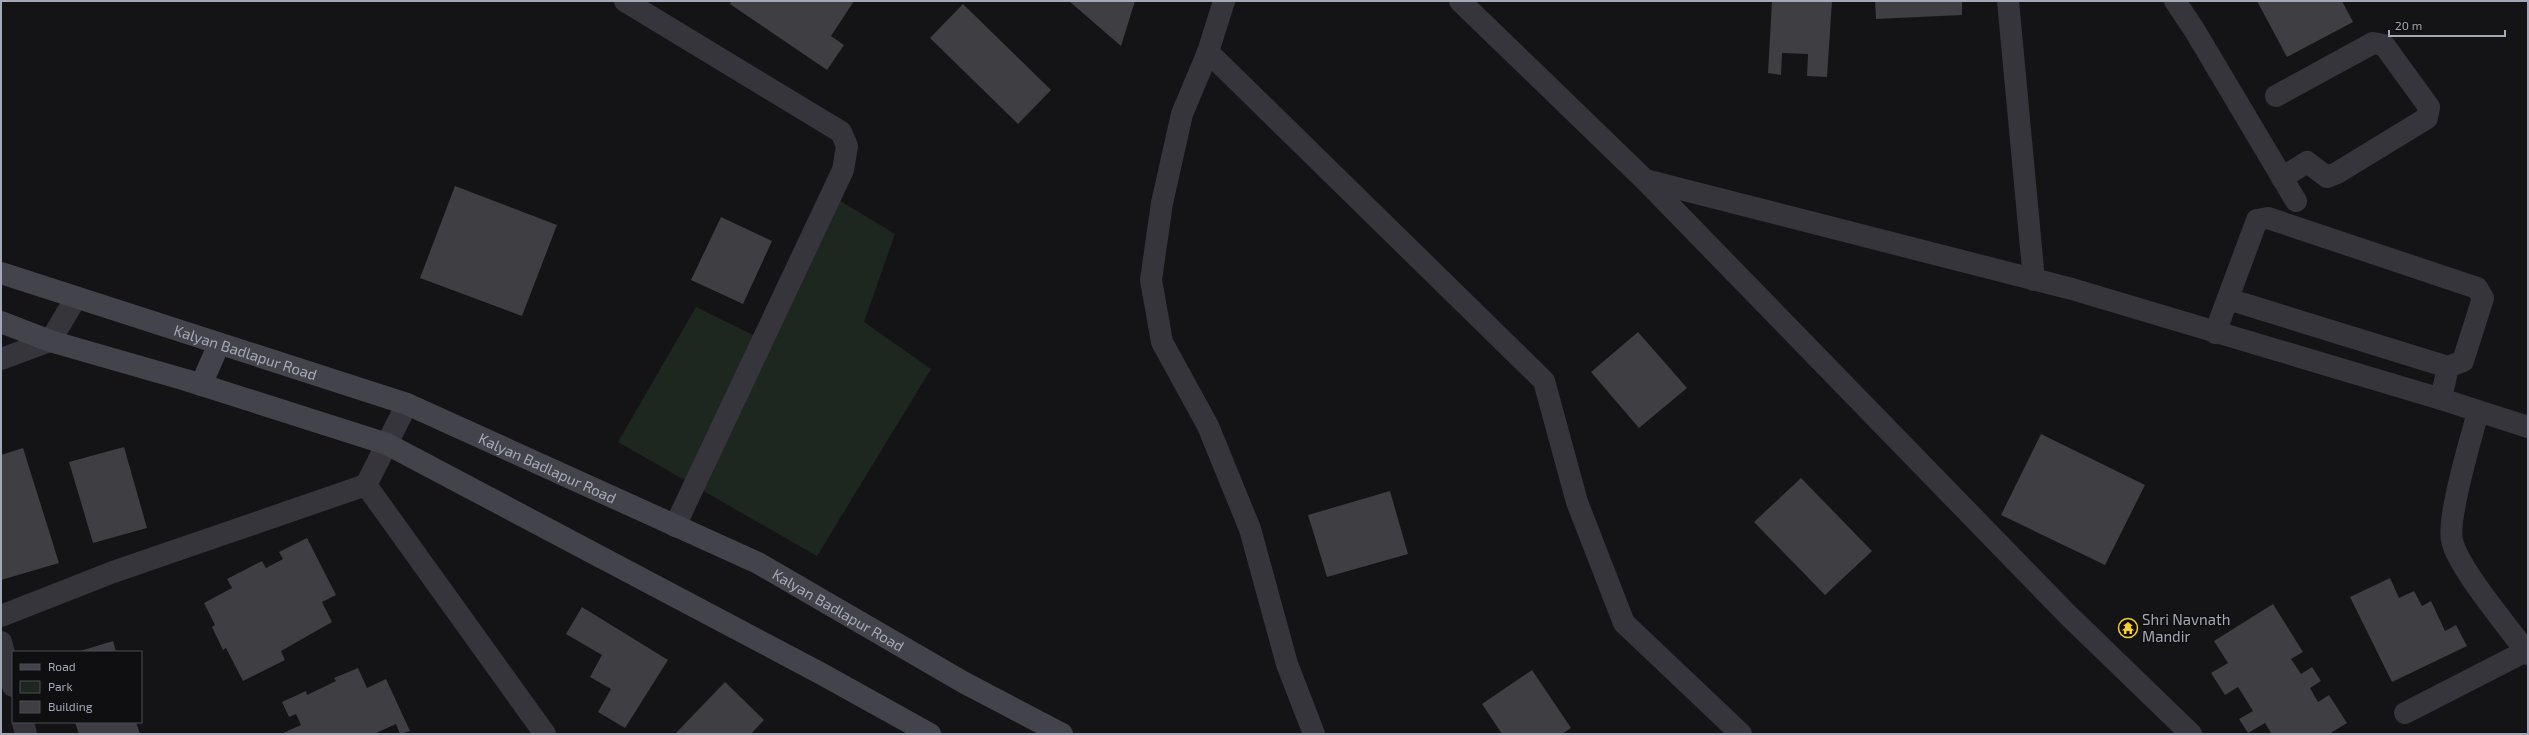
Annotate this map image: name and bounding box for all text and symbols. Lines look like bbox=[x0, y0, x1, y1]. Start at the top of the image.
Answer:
scale bar bbox=[2389, 12, 2505, 38]
text: 20 m bbox=[2395, 18, 2422, 32]
street label: Kalyan Badlapur Road bbox=[172, 320, 319, 383]
street label: Kalyan Badlapur Road bbox=[476, 429, 619, 507]
street label: Kalyan Badlapur Road bbox=[769, 564, 908, 655]
place label: Shri Navnath Mandir bbox=[2142, 610, 2230, 645]
temple icon: Shri Navnath Mandir bbox=[2117, 617, 2139, 639]
legend bbox=[12, 651, 142, 723]
text: Road bbox=[48, 659, 76, 673]
text: Park bbox=[48, 679, 73, 693]
text: Building bbox=[48, 699, 93, 713]

